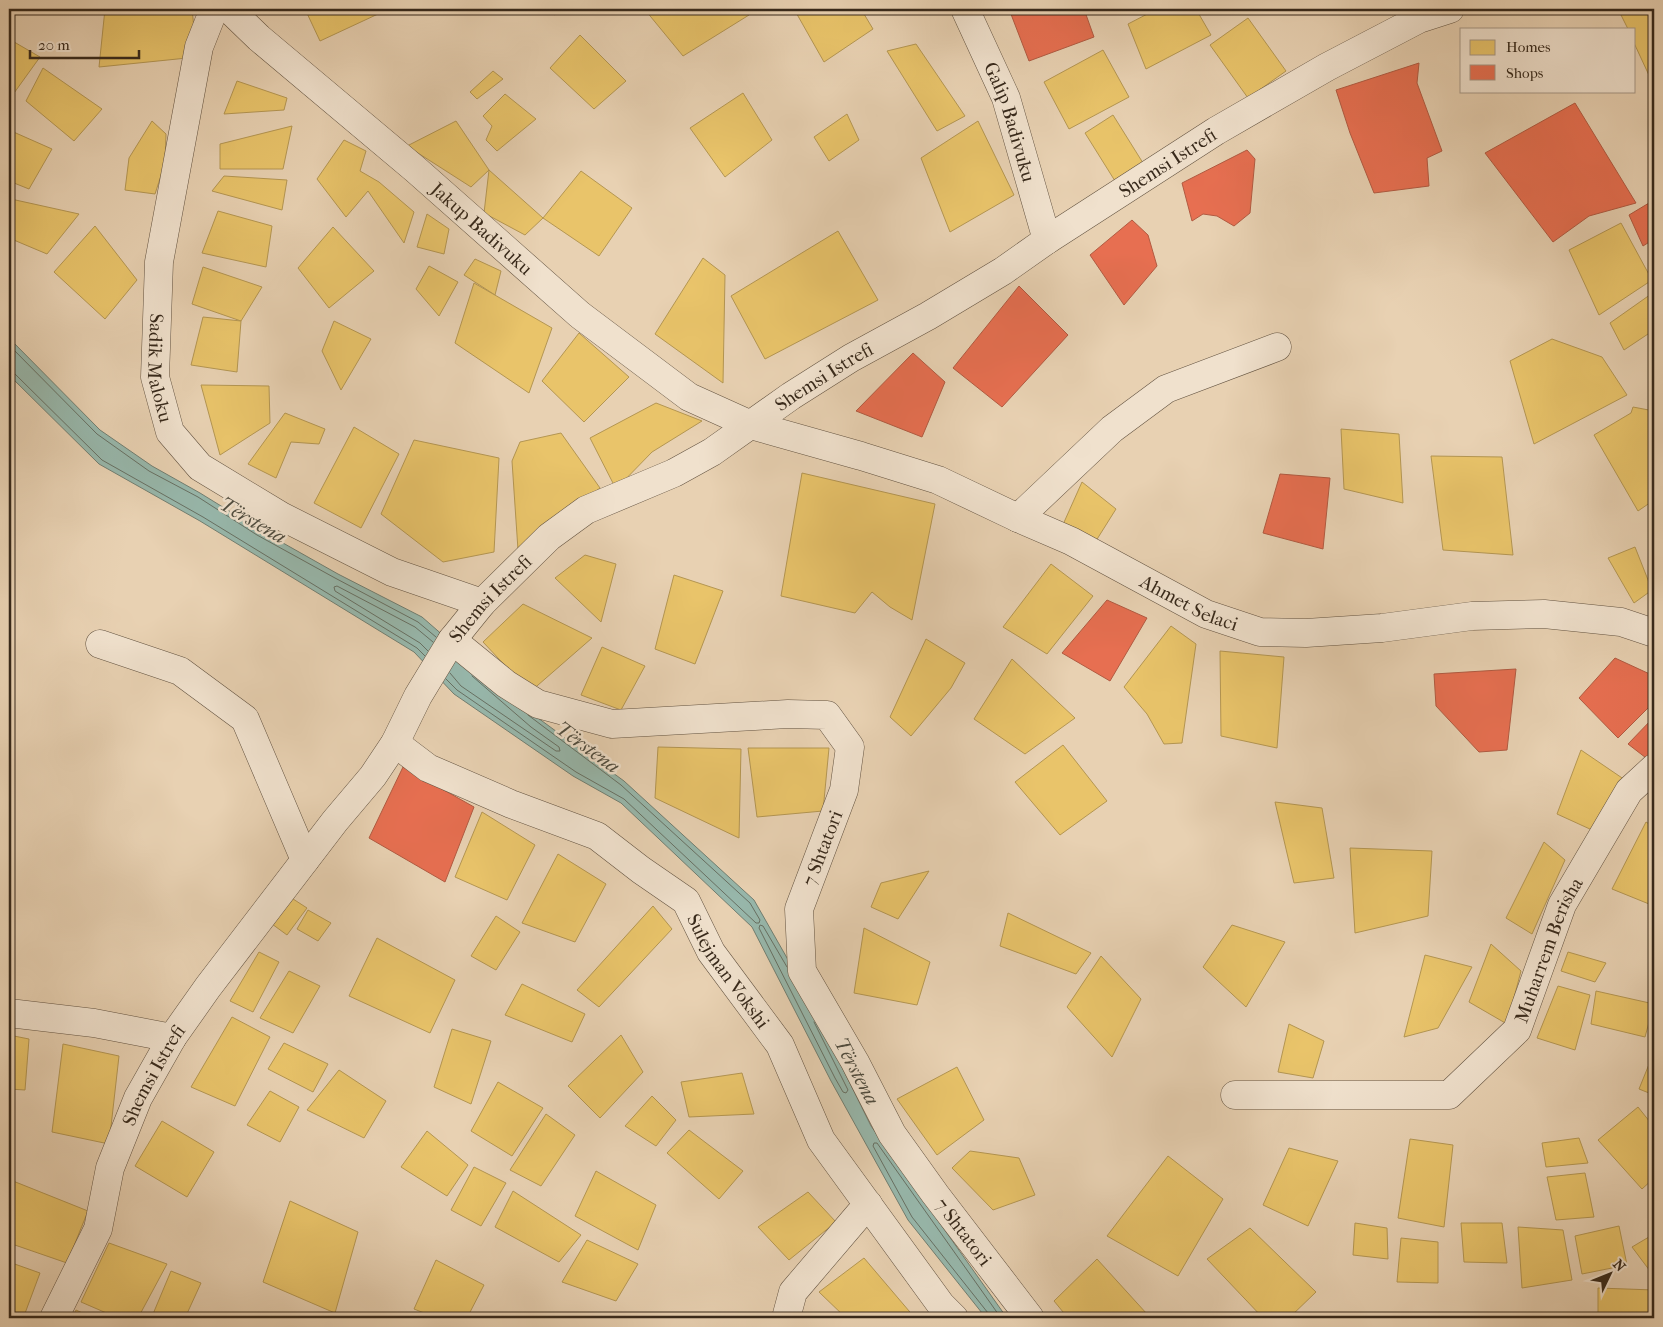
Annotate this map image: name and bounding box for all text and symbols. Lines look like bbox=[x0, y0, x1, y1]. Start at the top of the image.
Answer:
scale bar bbox=[30, 28, 139, 60]
legend bbox=[1460, 28, 1636, 92]
text: 20 m bbox=[38, 36, 70, 54]
text: Homes bbox=[1506, 38, 1551, 56]
street label: Galip Badivuku bbox=[979, 59, 1040, 185]
text: Shops bbox=[1506, 64, 1544, 82]
street label: Shemsi Istrefi bbox=[1115, 124, 1221, 203]
street label: Jakup Badivuku bbox=[425, 177, 537, 280]
street label: Sadik Maloku bbox=[143, 313, 177, 425]
street label: Shemsi Istrefi bbox=[771, 338, 877, 416]
water label: Tërstena bbox=[215, 492, 290, 549]
street label: Shemsi Istrefi bbox=[445, 550, 537, 647]
street label: Ahmet Selaci bbox=[1135, 570, 1241, 636]
water label: Tërstena bbox=[551, 717, 624, 778]
street label: 7 Shtatori bbox=[798, 807, 848, 889]
street label: Muharrem Berisha bbox=[1511, 874, 1588, 1026]
street label: Sulejman Vokshi bbox=[682, 910, 774, 1033]
street label: Shemsi Istrefi bbox=[118, 1020, 190, 1129]
water label: Tërstena bbox=[829, 1034, 884, 1109]
street label: 7 Shtatori bbox=[930, 1194, 996, 1271]
north arrow bbox=[1586, 1250, 1636, 1300]
text: N bbox=[1609, 1256, 1629, 1275]

